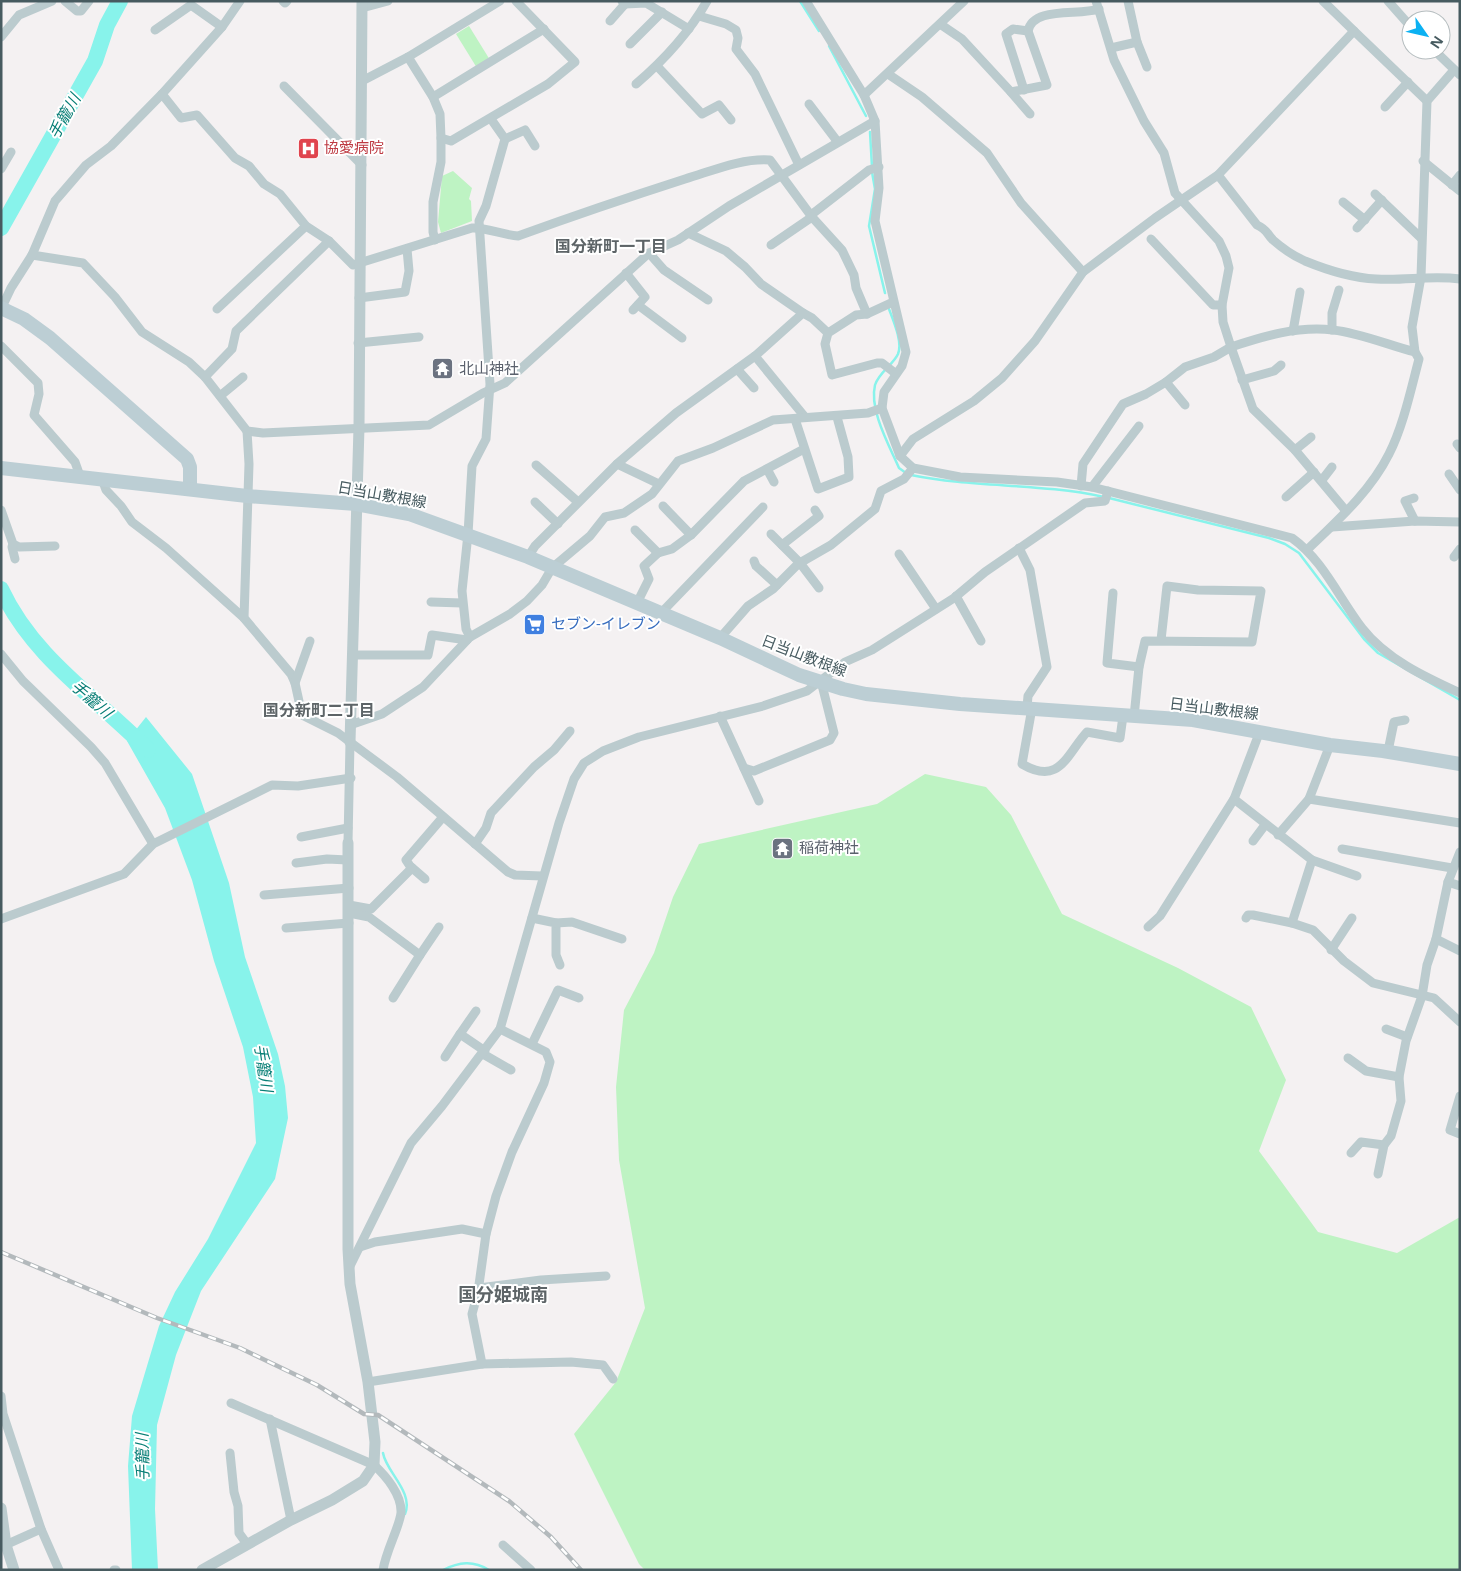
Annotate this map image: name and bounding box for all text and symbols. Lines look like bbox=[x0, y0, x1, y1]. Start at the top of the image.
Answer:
north arrow bbox=[1401, 10, 1451, 60]
text: N bbox=[1426, 33, 1448, 53]
water label: 手籠川 bbox=[43, 88, 86, 142]
hospital icon: 協愛病院 bbox=[296, 136, 320, 160]
place label: 協愛病院 bbox=[324, 137, 384, 157]
district label: 国分新町一丁目 bbox=[555, 235, 667, 257]
temple icon: 北山神社 bbox=[431, 357, 455, 381]
place label: 北山神社 bbox=[459, 358, 519, 378]
street label: 日当山敷根線 bbox=[336, 476, 428, 512]
supermarket icon: セブン-イレブン bbox=[523, 612, 547, 636]
place label: セブン-イレブン bbox=[551, 613, 661, 633]
street label: 日当山敷根線 bbox=[759, 630, 850, 681]
water label: 手籠川 bbox=[67, 675, 119, 724]
street label: 日当山敷根線 bbox=[1168, 693, 1260, 723]
district label: 国分新町二丁目 bbox=[263, 699, 375, 721]
temple icon: 稲荷神社 bbox=[771, 836, 795, 860]
place label: 稲荷神社 bbox=[799, 837, 859, 857]
water label: 手籠川 bbox=[250, 1043, 279, 1095]
district label: 国分姫城南 bbox=[458, 1282, 548, 1306]
water label: 手籠川 bbox=[131, 1431, 153, 1481]

